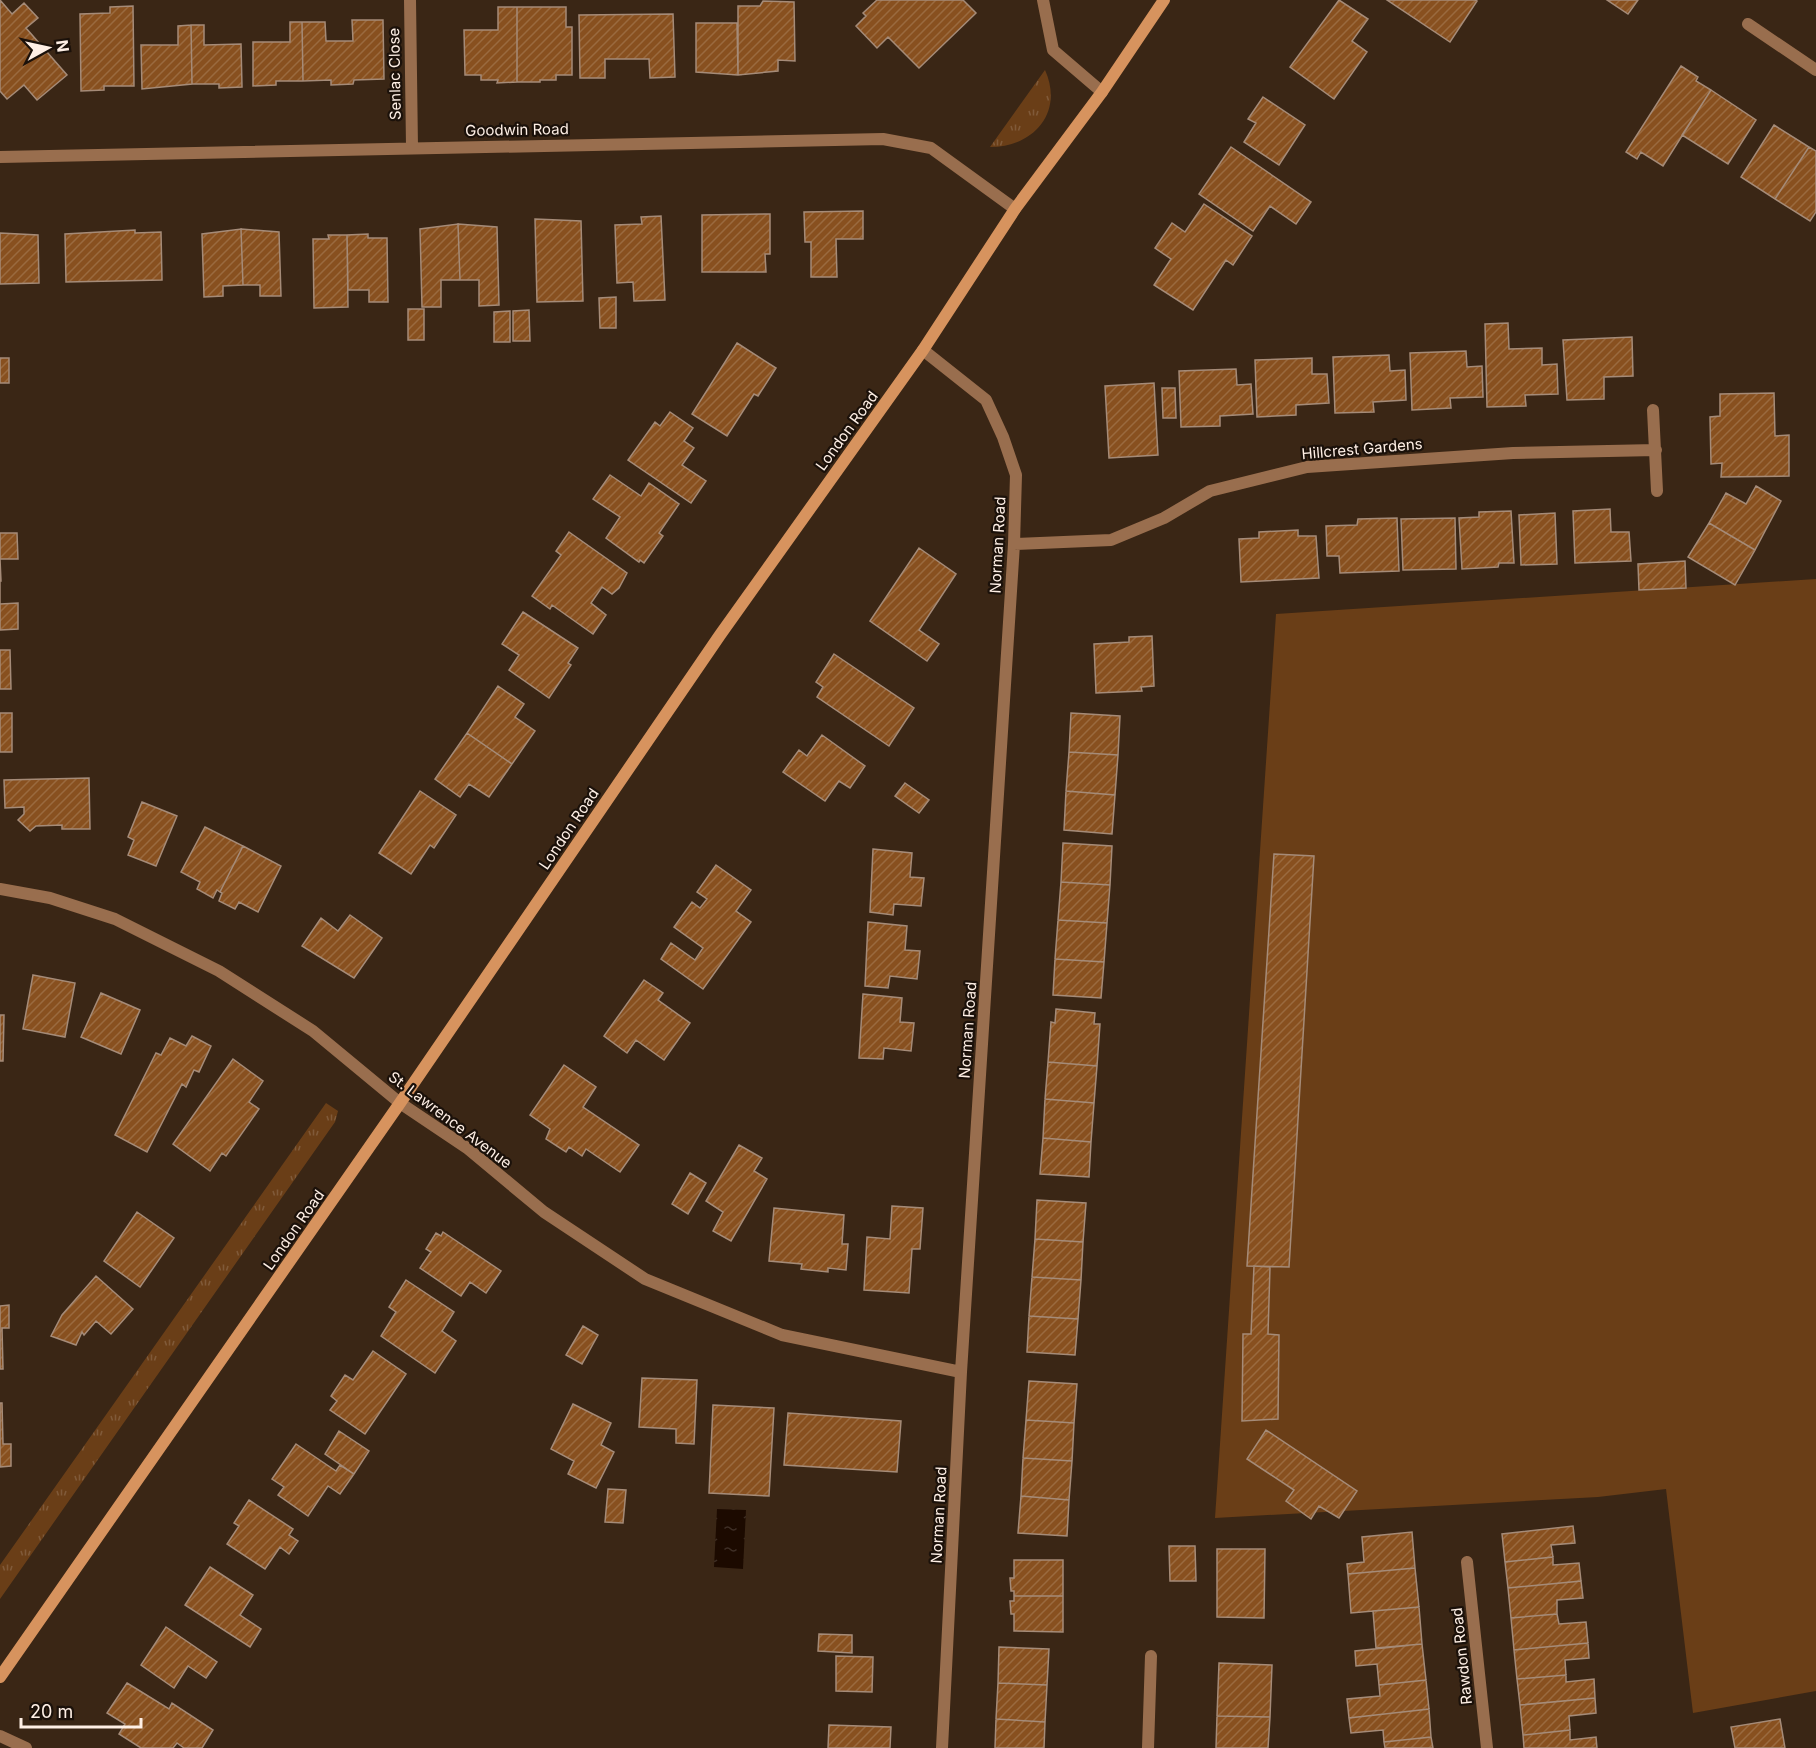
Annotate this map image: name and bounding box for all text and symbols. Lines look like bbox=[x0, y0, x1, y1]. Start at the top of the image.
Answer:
north arrow bbox=[18, 18, 78, 78]
street label: Senlac Close bbox=[384, 28, 405, 120]
text: N bbox=[52, 38, 74, 53]
street label: Goodwin Road bbox=[465, 119, 569, 140]
street label: London Road bbox=[811, 387, 882, 474]
street label: Hillcrest Gardens bbox=[1301, 434, 1423, 463]
street label: Norman Road bbox=[985, 496, 1010, 594]
street label: London Road bbox=[534, 785, 603, 873]
street label: Norman Road bbox=[955, 981, 980, 1079]
street label: St. Lawrence Avenue bbox=[385, 1067, 516, 1172]
street label: London Road bbox=[259, 1186, 328, 1274]
street label: Norman Road bbox=[926, 1466, 951, 1564]
street label: Rawdon Road bbox=[1447, 1607, 1476, 1706]
scale bar bbox=[21, 1691, 141, 1729]
text: 20 m bbox=[30, 1701, 73, 1722]

